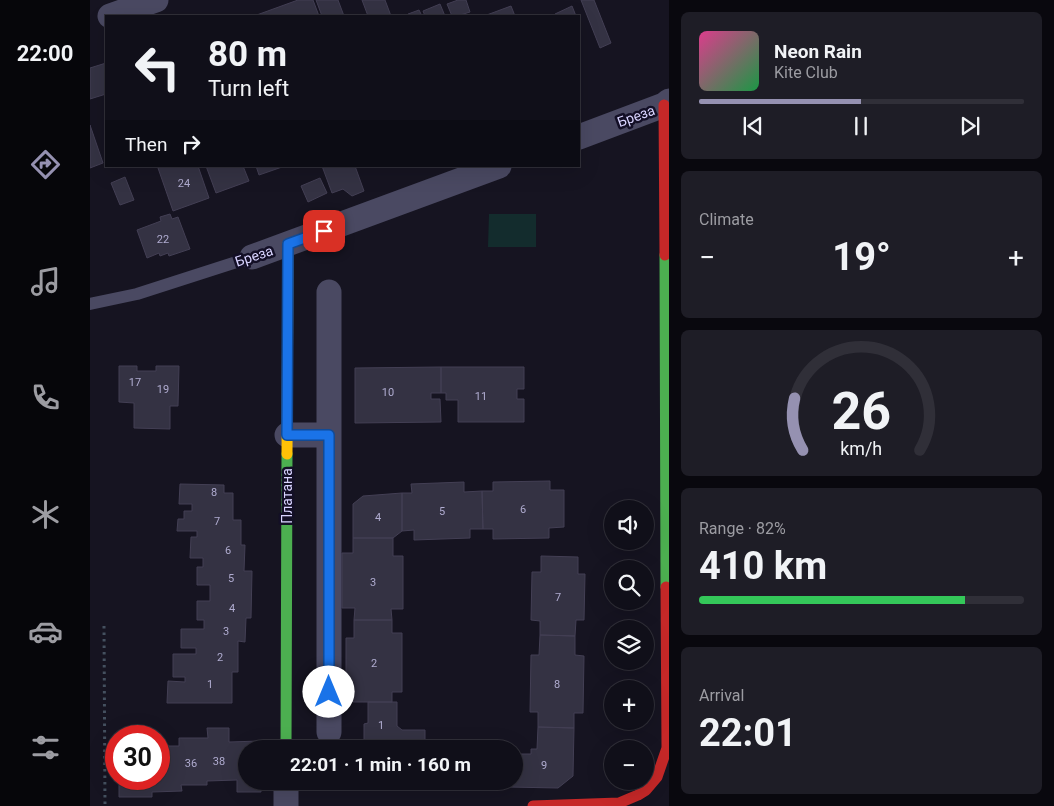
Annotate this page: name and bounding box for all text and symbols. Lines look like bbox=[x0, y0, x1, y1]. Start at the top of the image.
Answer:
text: 80 m bbox=[208, 34, 287, 75]
icon: left bbox=[125, 35, 190, 100]
text: Neon Rain bbox=[774, 40, 862, 63]
text: 22:00 bbox=[17, 41, 73, 66]
text: Kite Club bbox=[774, 63, 838, 82]
text: Turn left bbox=[208, 76, 289, 101]
street label: Бреза bbox=[615, 102, 657, 130]
icon: previous bbox=[739, 112, 767, 140]
icon: pause bbox=[847, 112, 875, 140]
icon: next bbox=[956, 112, 984, 140]
icon: right bbox=[177, 130, 205, 158]
text: Then bbox=[125, 133, 167, 156]
icon: directions bbox=[28, 147, 63, 182]
house number: 24 bbox=[178, 177, 190, 190]
pin bbox=[303, 210, 345, 252]
text: Climate bbox=[699, 210, 754, 229]
icon: arrive bbox=[310, 217, 338, 245]
house number: 22 bbox=[157, 233, 169, 246]
text: 19° bbox=[832, 235, 891, 279]
text: − bbox=[699, 241, 715, 274]
text: + bbox=[1008, 241, 1024, 274]
street label: Бреза bbox=[233, 242, 275, 270]
icon: music bbox=[28, 264, 63, 299]
house number: 17 bbox=[129, 376, 141, 389]
icon: phone bbox=[28, 380, 63, 415]
text: 26 bbox=[832, 381, 891, 442]
house number: 19 bbox=[157, 383, 169, 396]
house number: 10 bbox=[382, 386, 394, 399]
house number: 11 bbox=[475, 390, 487, 403]
text: km/h bbox=[841, 438, 882, 459]
street label: Платана bbox=[279, 468, 295, 524]
house number: 8 bbox=[211, 486, 217, 499]
icon: climate bbox=[28, 497, 63, 532]
map controls bbox=[604, 500, 654, 790]
button: sound bbox=[604, 500, 654, 550]
house number: 6 bbox=[520, 503, 526, 516]
house number: 5 bbox=[439, 505, 445, 518]
house number: 4 bbox=[375, 511, 381, 524]
house number: 7 bbox=[214, 515, 220, 528]
text: Range · 82% bbox=[699, 519, 786, 538]
house number: 6 bbox=[225, 544, 231, 557]
text: 410 km bbox=[699, 544, 827, 588]
button: search bbox=[604, 560, 654, 610]
house number: 5 bbox=[228, 572, 234, 585]
house number: 3 bbox=[370, 576, 376, 589]
house number: 7 bbox=[555, 591, 561, 604]
house number: 4 bbox=[229, 602, 235, 615]
icon: car bbox=[28, 614, 63, 649]
button: layers bbox=[604, 620, 654, 670]
house number: 3 bbox=[223, 625, 229, 638]
house number: 2 bbox=[217, 651, 223, 664]
house number: 2 bbox=[371, 657, 377, 670]
position arrow bbox=[302, 665, 354, 717]
house number: 1 bbox=[207, 678, 213, 691]
house number: 8 bbox=[554, 678, 560, 691]
button: + bbox=[604, 680, 654, 730]
text: Arrival bbox=[699, 686, 744, 705]
text: 22:01 bbox=[699, 711, 797, 755]
house number: 1 bbox=[378, 719, 384, 732]
speed limit sign: 30 bbox=[105, 725, 170, 790]
icon: filters bbox=[28, 730, 63, 765]
button: − bbox=[604, 740, 654, 790]
text: 22:01 · 1 min · 160 m bbox=[290, 753, 471, 776]
house number: 38 bbox=[213, 755, 225, 768]
house number: 36 bbox=[185, 757, 197, 770]
house number: 9 bbox=[541, 759, 547, 772]

